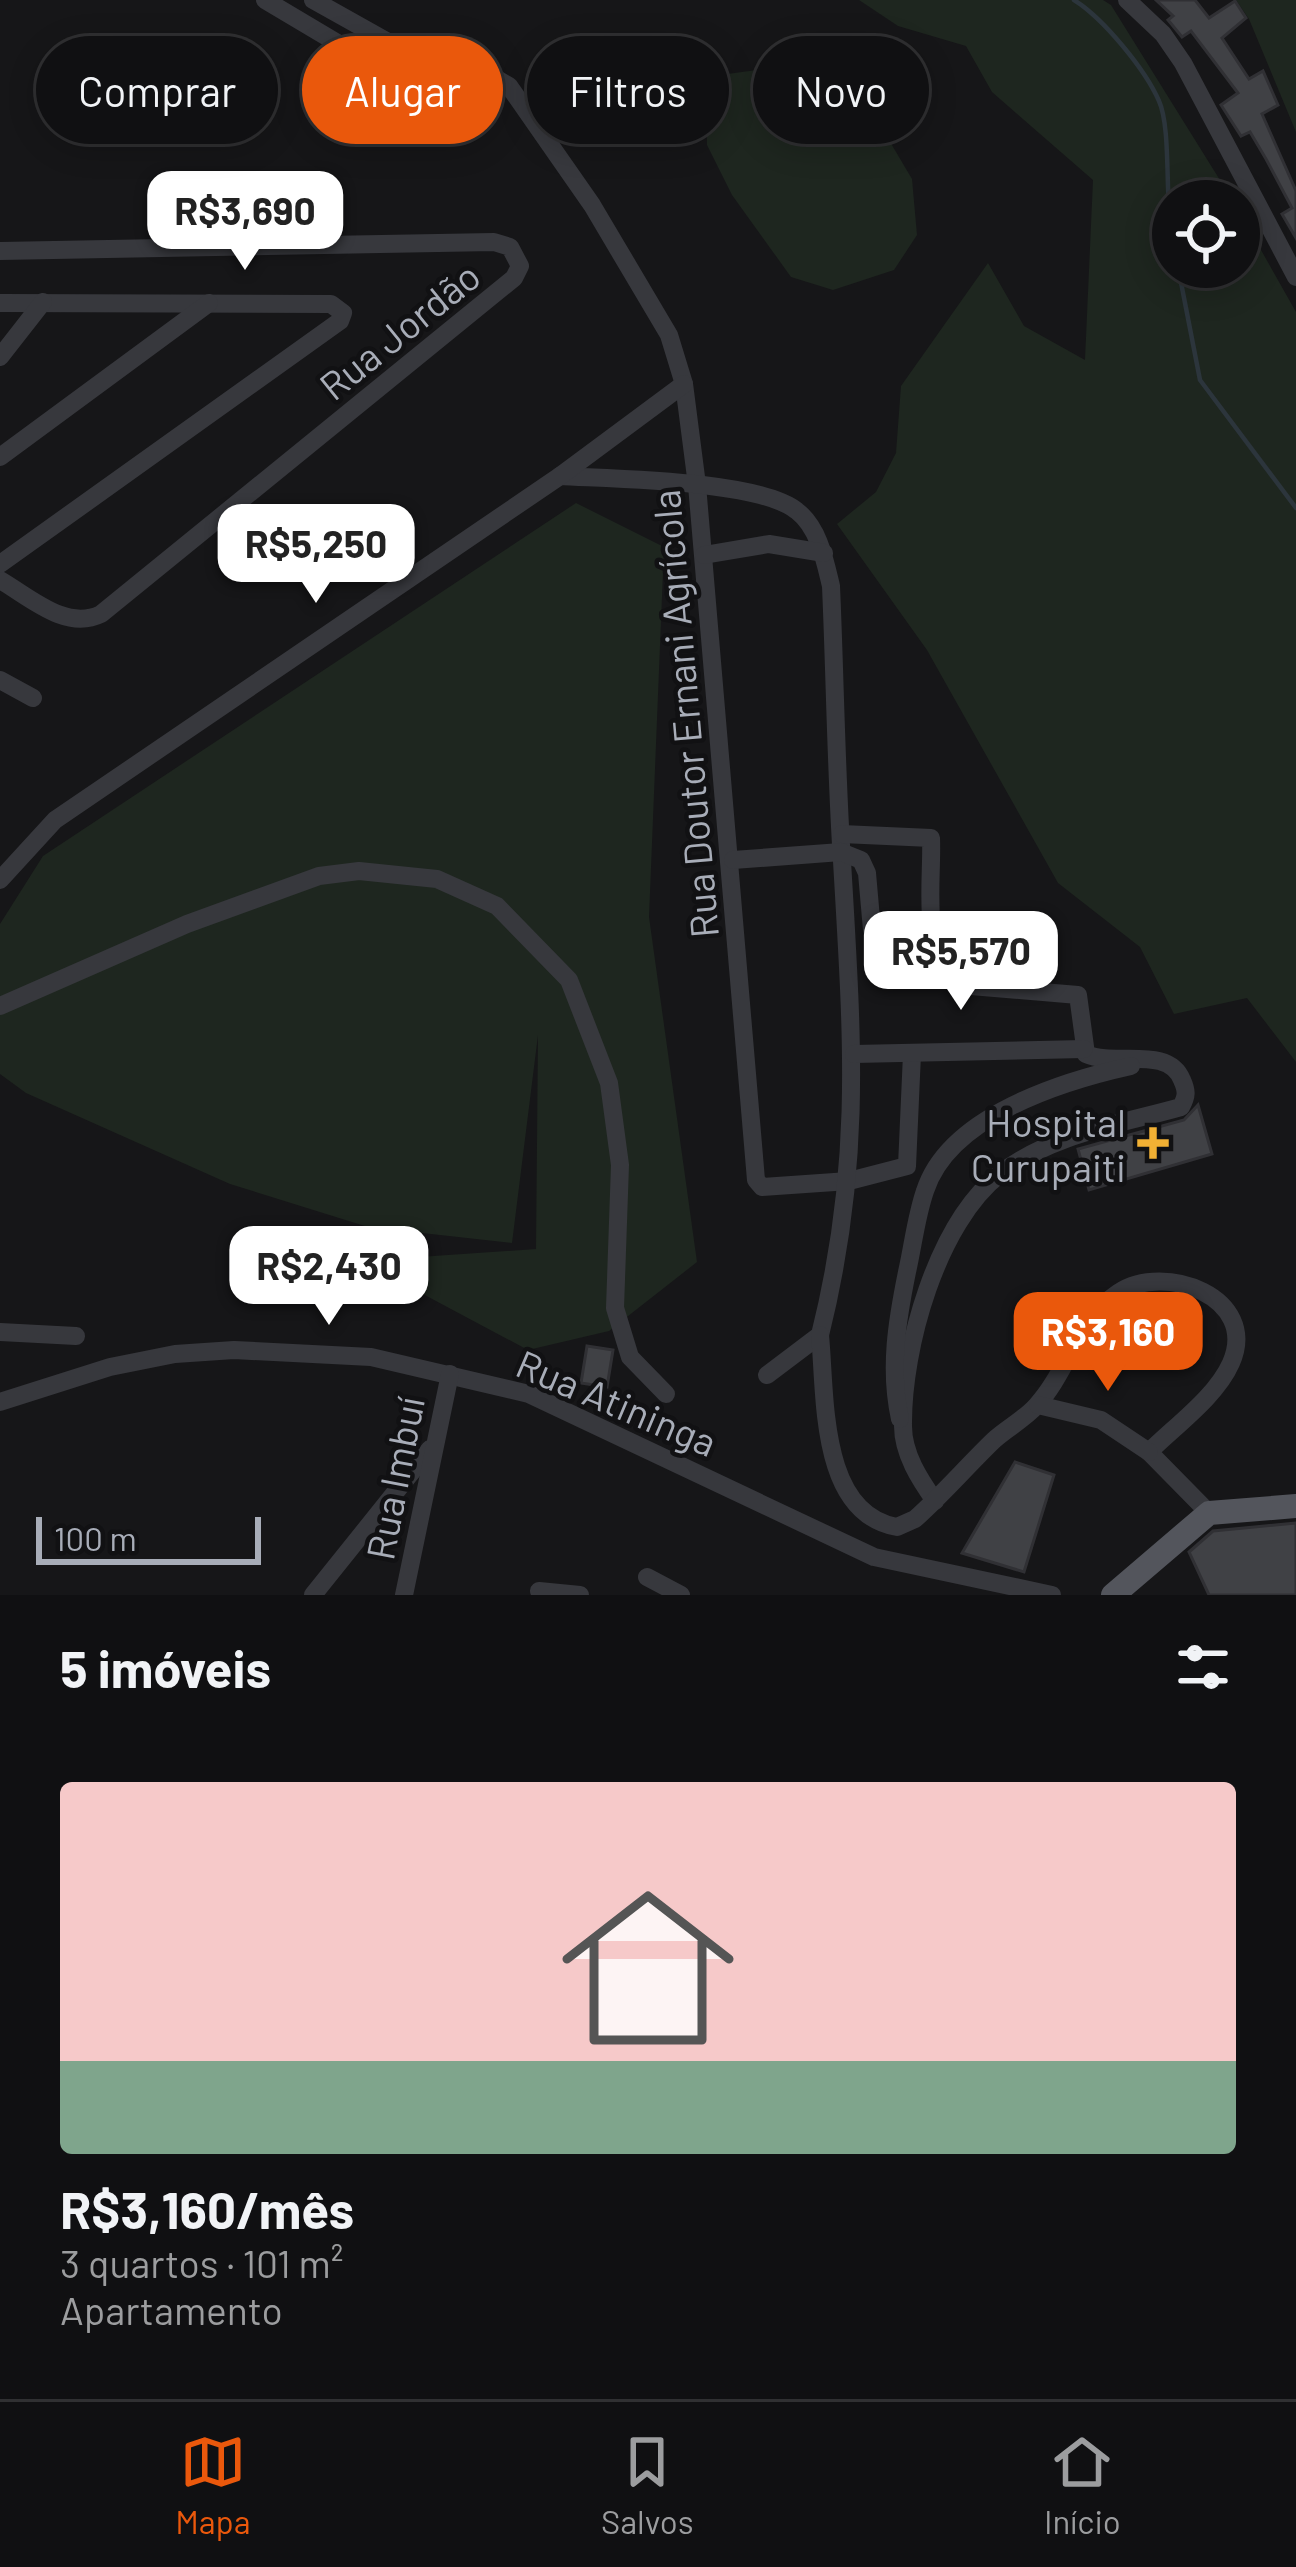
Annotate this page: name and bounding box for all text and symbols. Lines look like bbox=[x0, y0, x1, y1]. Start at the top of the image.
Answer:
chip: Comprar bbox=[36, 36, 278, 144]
chip: Alugar bbox=[302, 36, 503, 144]
chip: Filtros bbox=[527, 36, 729, 144]
chip: Novo bbox=[753, 36, 929, 144]
pin: R$3,690 bbox=[134, 171, 356, 273]
map controls bbox=[1152, 180, 1260, 288]
button: locate bbox=[1152, 180, 1260, 288]
text: R$3,690 bbox=[174, 186, 316, 233]
street label: Rua Jordão bbox=[309, 251, 489, 409]
street label: Rua Doutor Ernani Agrícola bbox=[641, 488, 727, 940]
pin: R$5,250 bbox=[205, 504, 427, 606]
text: R$5,250 bbox=[245, 519, 387, 566]
pin: R$5,570 bbox=[850, 911, 1072, 1013]
text: R$5,570 bbox=[891, 926, 1031, 973]
place label: Hospital Curupaiti bbox=[971, 1098, 1126, 1190]
marker: Hospital Curupaiti bbox=[1137, 1127, 1169, 1159]
pin: R$2,430 bbox=[218, 1226, 440, 1328]
text: R$2,430 bbox=[256, 1241, 402, 1288]
pin: R$3,160 bbox=[997, 1292, 1219, 1394]
text: R$3,160 bbox=[1041, 1307, 1175, 1354]
street label: Rua Atininga bbox=[510, 1339, 724, 1465]
street label: Rua Imbuí bbox=[355, 1392, 433, 1564]
scale bar bbox=[36, 1511, 261, 1564]
text: 100 m bbox=[54, 1518, 137, 1558]
icon: filters bbox=[1170, 1634, 1236, 1700]
text: 5 imóveis bbox=[60, 1637, 271, 1698]
icon: home bbox=[540, 1860, 756, 2076]
text: R$3,160/mês bbox=[60, 2178, 354, 2239]
text: 3 quartos · 101 m² bbox=[60, 2239, 343, 2286]
text: Apartamento bbox=[60, 2286, 283, 2333]
tab: Mapa bbox=[175, 2429, 251, 2541]
tab: Salvos bbox=[601, 2429, 694, 2541]
tab: Início bbox=[1044, 2429, 1121, 2541]

